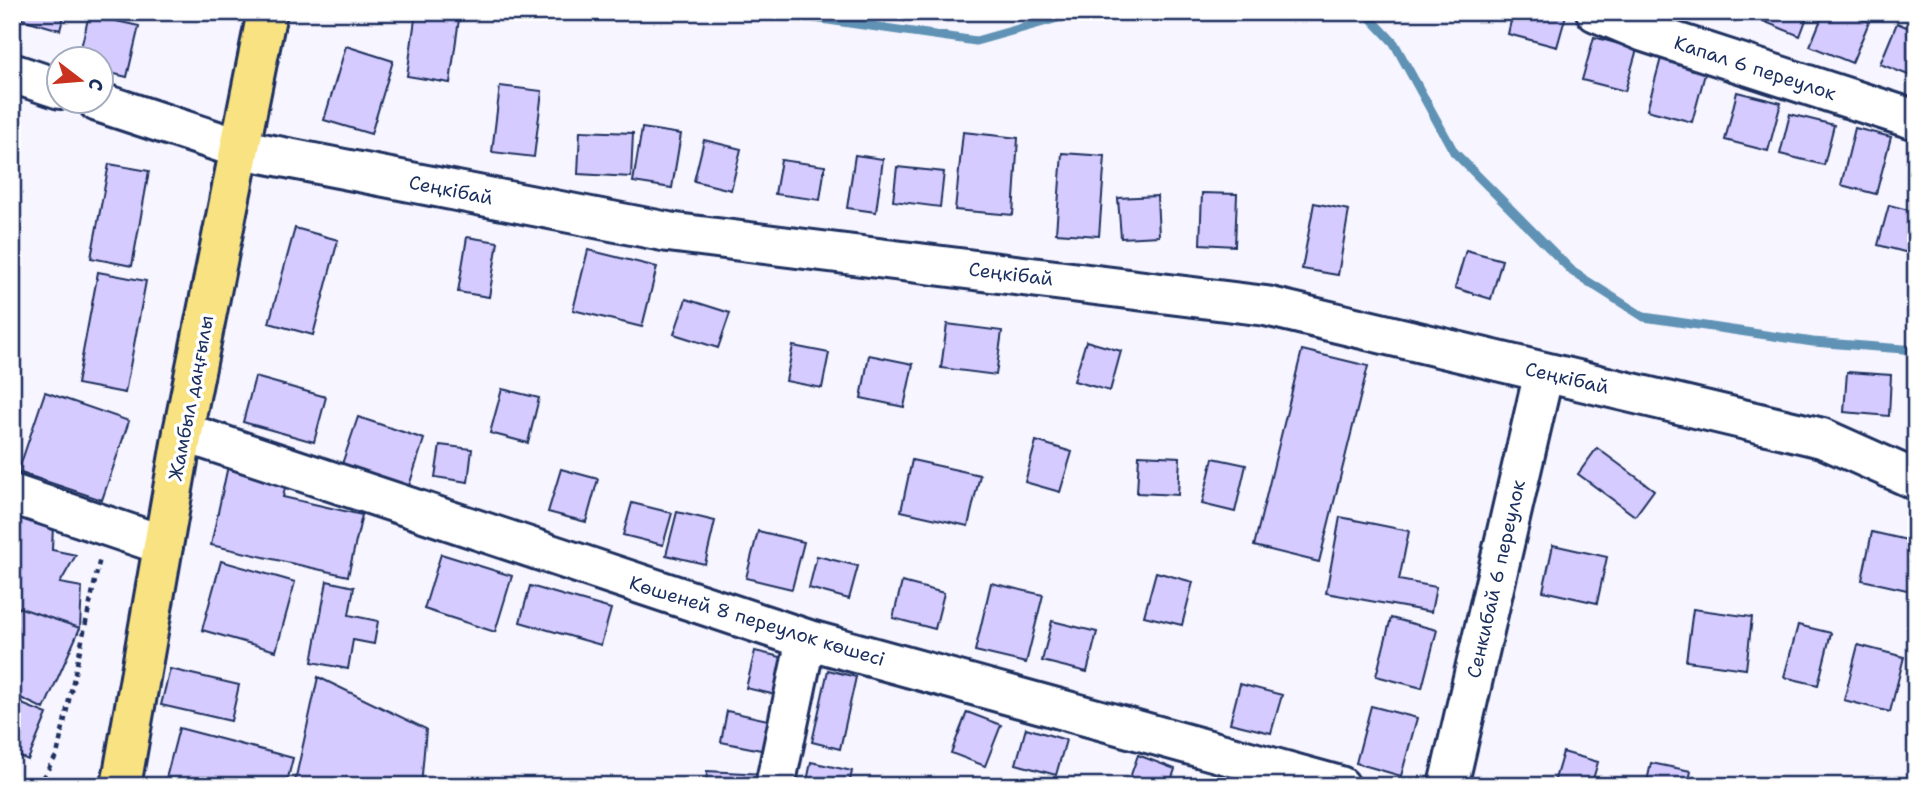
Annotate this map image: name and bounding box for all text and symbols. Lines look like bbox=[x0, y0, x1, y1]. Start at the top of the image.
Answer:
street label: Капал 6 переулок bbox=[1671, 30, 1839, 106]
north arrow bbox=[46, 46, 116, 116]
text: С bbox=[82, 75, 109, 94]
street label: Сеңкібай bbox=[407, 170, 495, 210]
street label: Сеңкібай bbox=[967, 256, 1055, 292]
street label: Жамбыл даңғылы bbox=[163, 313, 219, 483]
street label: Сеңкібай bbox=[1523, 356, 1611, 400]
street label: Сенкибай 6 переулок bbox=[1461, 477, 1531, 681]
street label: Көшеней 8 переулок көшесі bbox=[626, 570, 888, 672]

